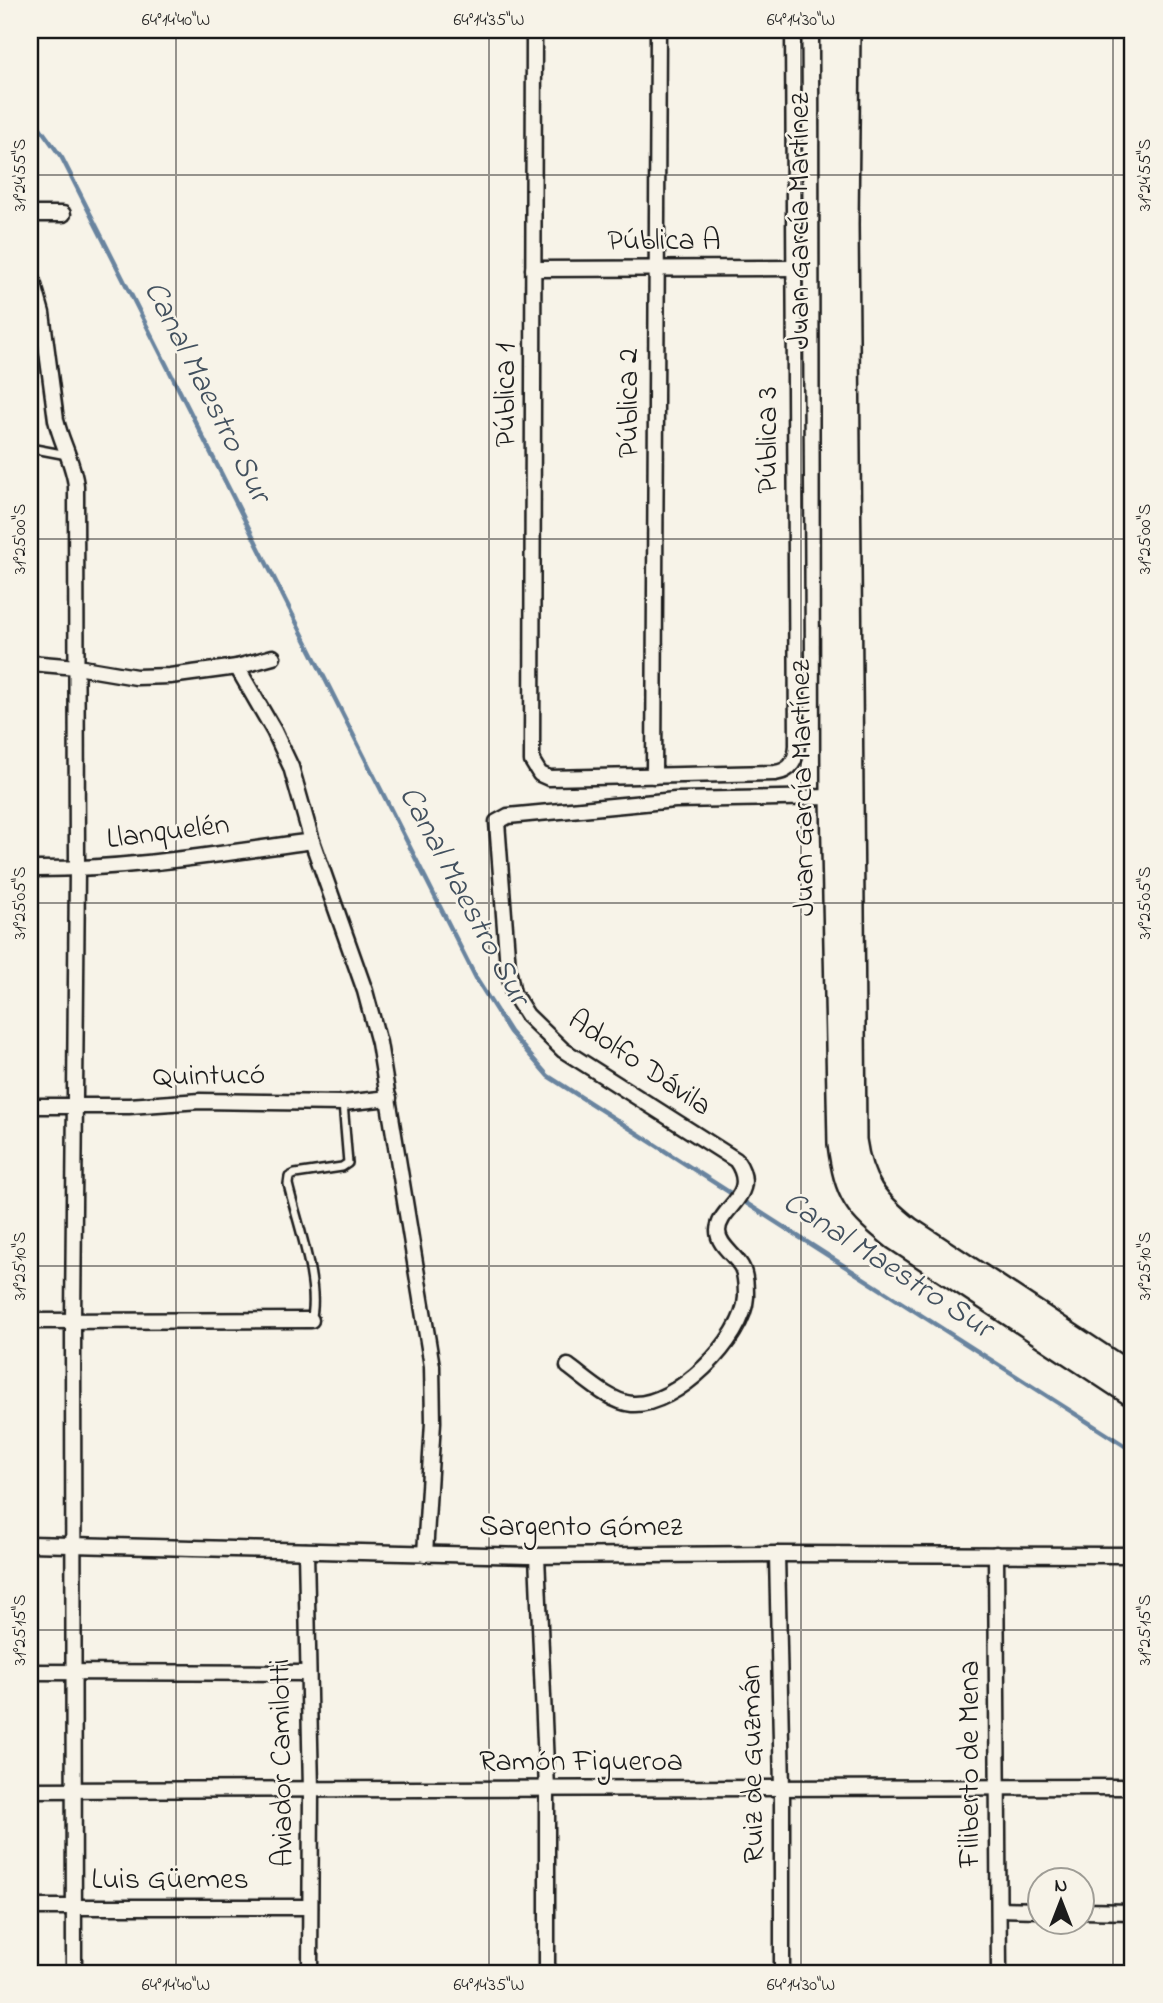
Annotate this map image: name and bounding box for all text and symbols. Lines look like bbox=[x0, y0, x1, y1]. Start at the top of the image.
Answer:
text: 64°14'40"W bbox=[142, 8, 210, 34]
text: 64°14'35"W bbox=[453, 8, 525, 34]
text: 64°14'30"W bbox=[767, 8, 835, 34]
street label: Juan García Martínez bbox=[779, 92, 823, 349]
text: 31°24'55"S bbox=[8, 139, 34, 211]
text: 31°24'55"S bbox=[1133, 139, 1159, 211]
street label: Pública A bbox=[607, 220, 721, 264]
water label: Canal Maestro Sur bbox=[130, 273, 284, 514]
street label: Pública 1 bbox=[485, 343, 529, 447]
street label: Pública 2 bbox=[608, 348, 652, 458]
street label: Pública 3 bbox=[747, 386, 791, 494]
text: 31°25'00"S bbox=[8, 504, 34, 574]
text: 31°25'00"S bbox=[1133, 504, 1159, 574]
street label: Juan García Martínez bbox=[780, 659, 828, 917]
water label: Canal Maestro Sur bbox=[385, 778, 543, 1018]
street label: Llanquelén bbox=[104, 804, 232, 862]
text: 31°25'05"S bbox=[8, 867, 34, 939]
text: 31°25'05"S bbox=[1133, 867, 1159, 939]
street label: Adolfo Dávila bbox=[558, 999, 720, 1129]
street label: Quintucó bbox=[152, 1054, 266, 1100]
water label: Canal Maestro Sur bbox=[772, 1180, 1005, 1354]
text: 31°25'10"S bbox=[8, 1232, 34, 1300]
text: 31°25'10"S bbox=[1133, 1232, 1159, 1300]
street label: Sargento Gómez bbox=[479, 1506, 683, 1550]
text: 31°25'15"S bbox=[8, 1595, 34, 1665]
text: 31°25'15"S bbox=[1133, 1595, 1159, 1665]
street label: Aviador Camilotti bbox=[259, 1658, 307, 1868]
street label: Filiberto de Mena bbox=[949, 1660, 993, 1869]
street label: Ruiz de Guzmán bbox=[730, 1664, 778, 1864]
street label: Ramón Figueroa bbox=[479, 1741, 683, 1785]
street label: Luis Güemes bbox=[91, 1859, 249, 1903]
north arrow bbox=[1026, 1867, 1096, 1937]
text: N bbox=[1055, 1873, 1068, 1900]
text: 64°14'40"W bbox=[142, 1973, 210, 1999]
text: 64°14'35"W bbox=[453, 1973, 525, 1999]
text: 64°14'30"W bbox=[767, 1973, 835, 1999]

